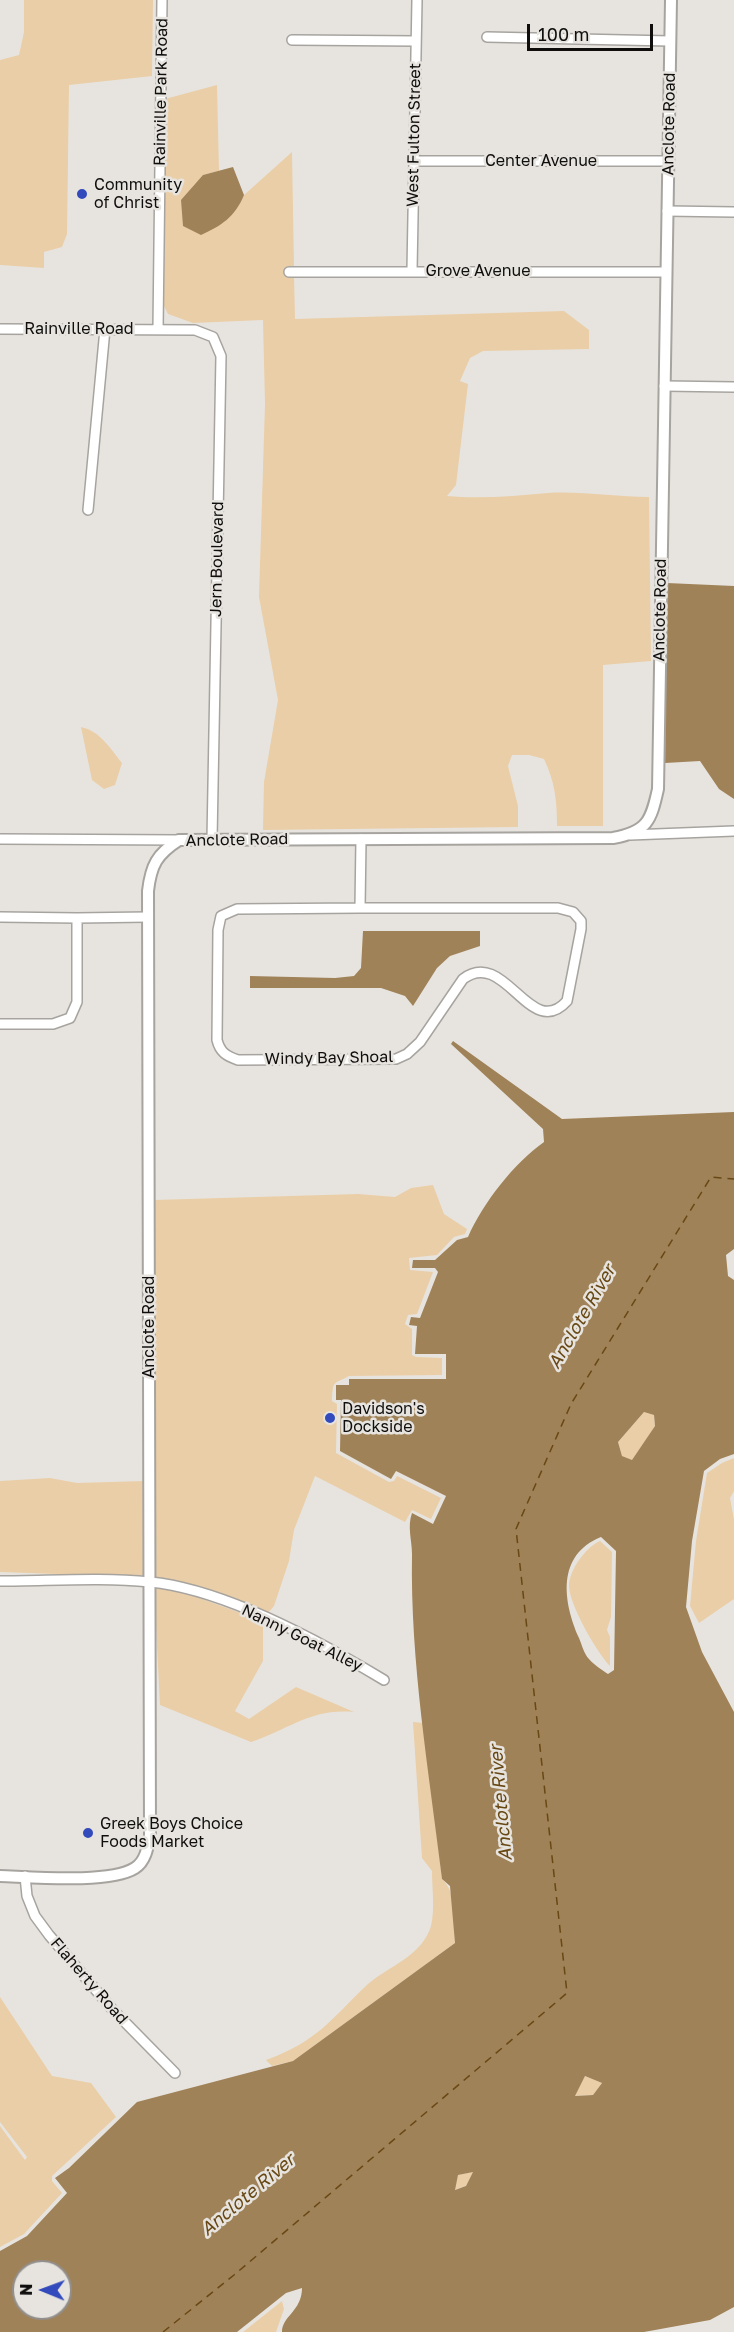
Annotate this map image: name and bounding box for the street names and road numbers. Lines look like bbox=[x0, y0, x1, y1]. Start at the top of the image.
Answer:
street label: Rainville Park Road bbox=[150, 18, 172, 166]
street label: West Fulton Street bbox=[403, 63, 425, 207]
street label: Anclote Road bbox=[659, 72, 679, 176]
street label: Center Avenue bbox=[485, 151, 597, 171]
street label: Grove Avenue bbox=[425, 261, 531, 281]
street label: Rainville Road bbox=[24, 319, 134, 339]
street label: Jern Boulevard bbox=[206, 501, 228, 617]
street label: Anclote Road bbox=[650, 558, 670, 662]
street label: Anclote Road bbox=[185, 830, 289, 850]
street label: Windy Bay Shoal bbox=[265, 1047, 393, 1069]
street label: Anclote Road bbox=[139, 1276, 159, 1378]
street label: Nanny Goat Alley bbox=[238, 1600, 366, 1676]
street label: Flaherty Road bbox=[46, 1934, 132, 2028]

